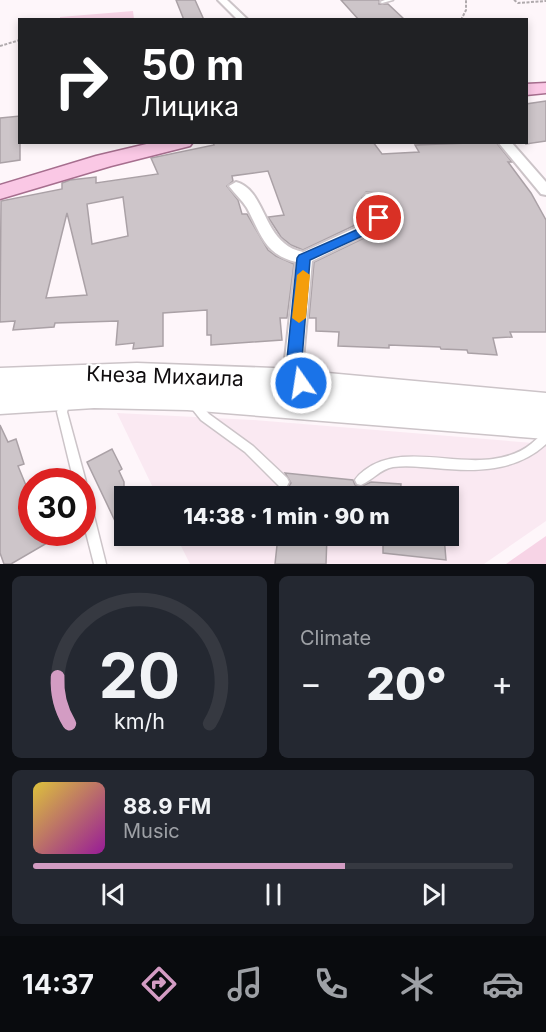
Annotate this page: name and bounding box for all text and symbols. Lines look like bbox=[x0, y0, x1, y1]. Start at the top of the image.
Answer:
text: 50 m bbox=[141, 39, 244, 90]
icon: right bbox=[42, 42, 120, 120]
text: Лицика bbox=[141, 90, 239, 123]
pin bbox=[353, 192, 404, 243]
icon: arrive bbox=[362, 201, 395, 234]
position arrow bbox=[269, 351, 333, 415]
street label: Кнеза Михаила bbox=[86, 361, 244, 391]
speed limit sign: 30 bbox=[18, 468, 96, 546]
text: 14:38 · 1 min · 90 m bbox=[183, 503, 390, 529]
text: Climate bbox=[300, 626, 371, 650]
text: 20 bbox=[99, 638, 180, 713]
text: 20° bbox=[366, 656, 447, 711]
text: − bbox=[300, 663, 322, 703]
text: + bbox=[491, 663, 513, 703]
text: km/h bbox=[114, 708, 165, 734]
text: 88.9 FM bbox=[123, 793, 211, 819]
text: Music bbox=[123, 819, 180, 843]
icon: previous bbox=[97, 878, 130, 911]
icon: pause bbox=[257, 878, 290, 911]
icon: next bbox=[417, 878, 450, 911]
icon: directions bbox=[138, 963, 180, 1005]
icon: music bbox=[224, 963, 266, 1005]
icon: phone bbox=[310, 963, 352, 1005]
icon: climate bbox=[396, 963, 438, 1005]
icon: car bbox=[482, 963, 524, 1005]
text: 14:37 bbox=[22, 968, 94, 1001]

